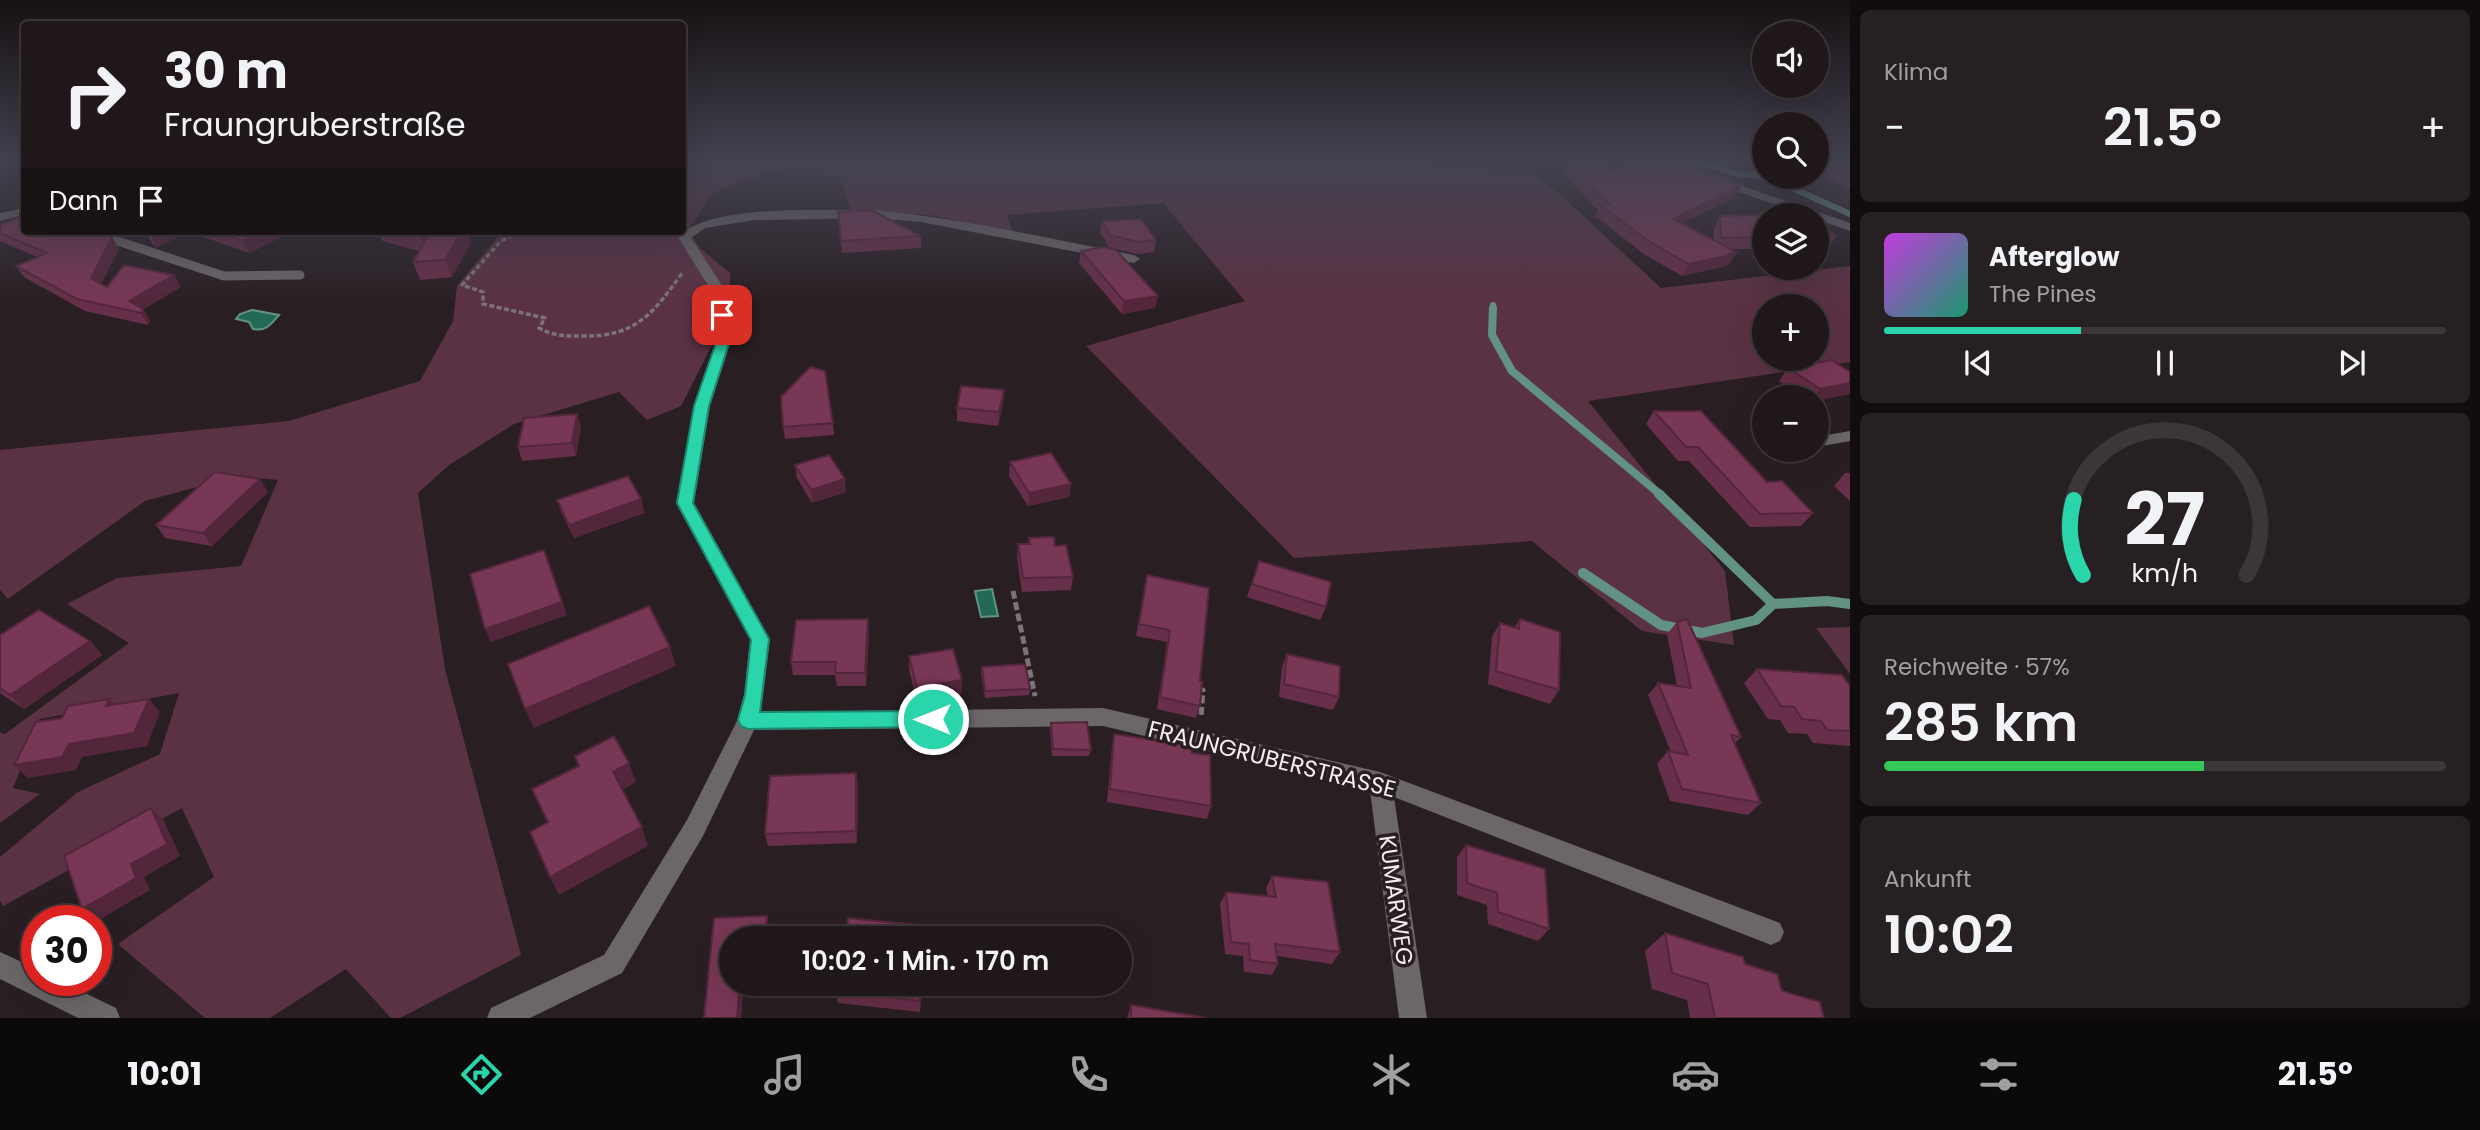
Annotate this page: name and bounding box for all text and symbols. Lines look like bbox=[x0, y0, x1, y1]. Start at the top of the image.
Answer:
map controls bbox=[1752, 21, 1829, 462]
button: sound bbox=[1752, 21, 1829, 98]
text: 30 m bbox=[164, 37, 288, 105]
icon: right bbox=[49, 49, 140, 140]
text: Klima bbox=[1884, 56, 1948, 88]
text: 21.5° bbox=[2103, 91, 2222, 164]
text: − bbox=[1884, 101, 1905, 154]
text: + bbox=[2420, 101, 2446, 154]
text: Fraungruberstraße bbox=[164, 102, 466, 147]
button: search bbox=[1752, 112, 1829, 189]
icon: arrive bbox=[132, 182, 170, 220]
text: Dann bbox=[49, 183, 118, 219]
button: layers bbox=[1752, 203, 1829, 280]
text: Afterglow bbox=[1989, 239, 2120, 275]
text: The Pines bbox=[1989, 278, 2097, 310]
pin bbox=[692, 285, 752, 345]
button: + bbox=[1752, 294, 1829, 371]
icon: arrive bbox=[703, 296, 741, 334]
icon: previous bbox=[1959, 344, 1997, 382]
icon: pause bbox=[2146, 344, 2184, 382]
icon: next bbox=[2333, 344, 2371, 382]
button: − bbox=[1752, 385, 1829, 462]
text: 27 bbox=[2125, 469, 2205, 570]
text: km/h bbox=[2132, 556, 2198, 591]
text: Reichweite · 57% bbox=[1884, 651, 2070, 683]
position arrow bbox=[896, 682, 970, 756]
text: 285 km bbox=[1884, 686, 2078, 759]
street label: FRAUNGRUBERSTRASSE bbox=[1145, 713, 1399, 805]
street label: KUMARWEG bbox=[1371, 833, 1421, 967]
text: Ankunft bbox=[1884, 863, 1971, 895]
text: 10:02 bbox=[1884, 898, 2014, 971]
speed limit sign: 30 bbox=[21, 905, 112, 996]
text: 10:02 · 1 Min. · 170 m bbox=[802, 943, 1049, 979]
icon: directions bbox=[457, 1050, 506, 1099]
icon: music bbox=[760, 1050, 809, 1099]
icon: phone bbox=[1064, 1050, 1113, 1099]
icon: climate bbox=[1367, 1050, 1416, 1099]
icon: car bbox=[1671, 1050, 1720, 1099]
icon: filters bbox=[1974, 1050, 2023, 1099]
text: 10:01 bbox=[127, 1051, 202, 1096]
text: 21.5° bbox=[2278, 1051, 2353, 1096]

